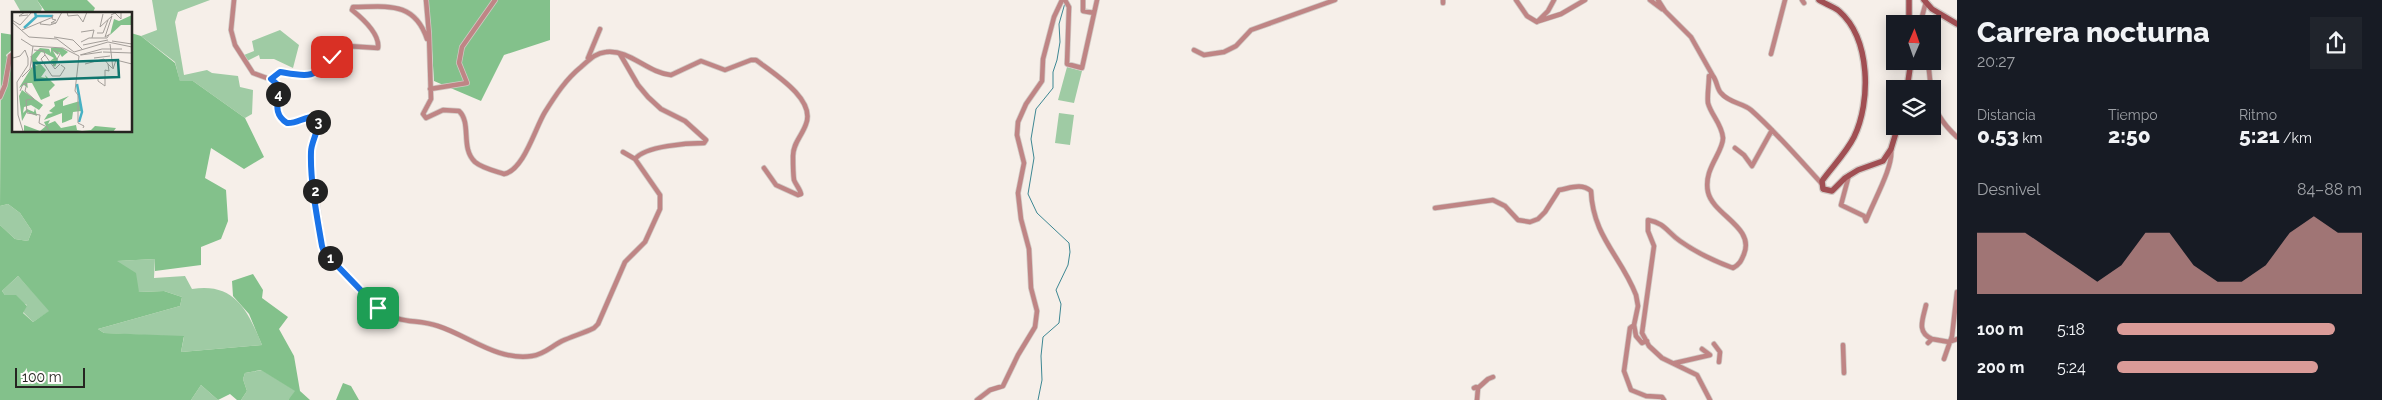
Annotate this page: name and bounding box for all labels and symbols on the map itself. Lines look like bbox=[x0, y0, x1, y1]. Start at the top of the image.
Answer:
inset map bbox=[12, 12, 132, 132]
north arrow bbox=[1886, 15, 1941, 70]
pin bbox=[311, 36, 353, 78]
pin: 4 bbox=[266, 82, 290, 106]
pin: 3 bbox=[306, 110, 330, 134]
pin: 2 bbox=[302, 178, 328, 204]
pin: 1 bbox=[318, 246, 342, 270]
pin bbox=[357, 287, 399, 329]
scale bar bbox=[15, 365, 85, 388]

